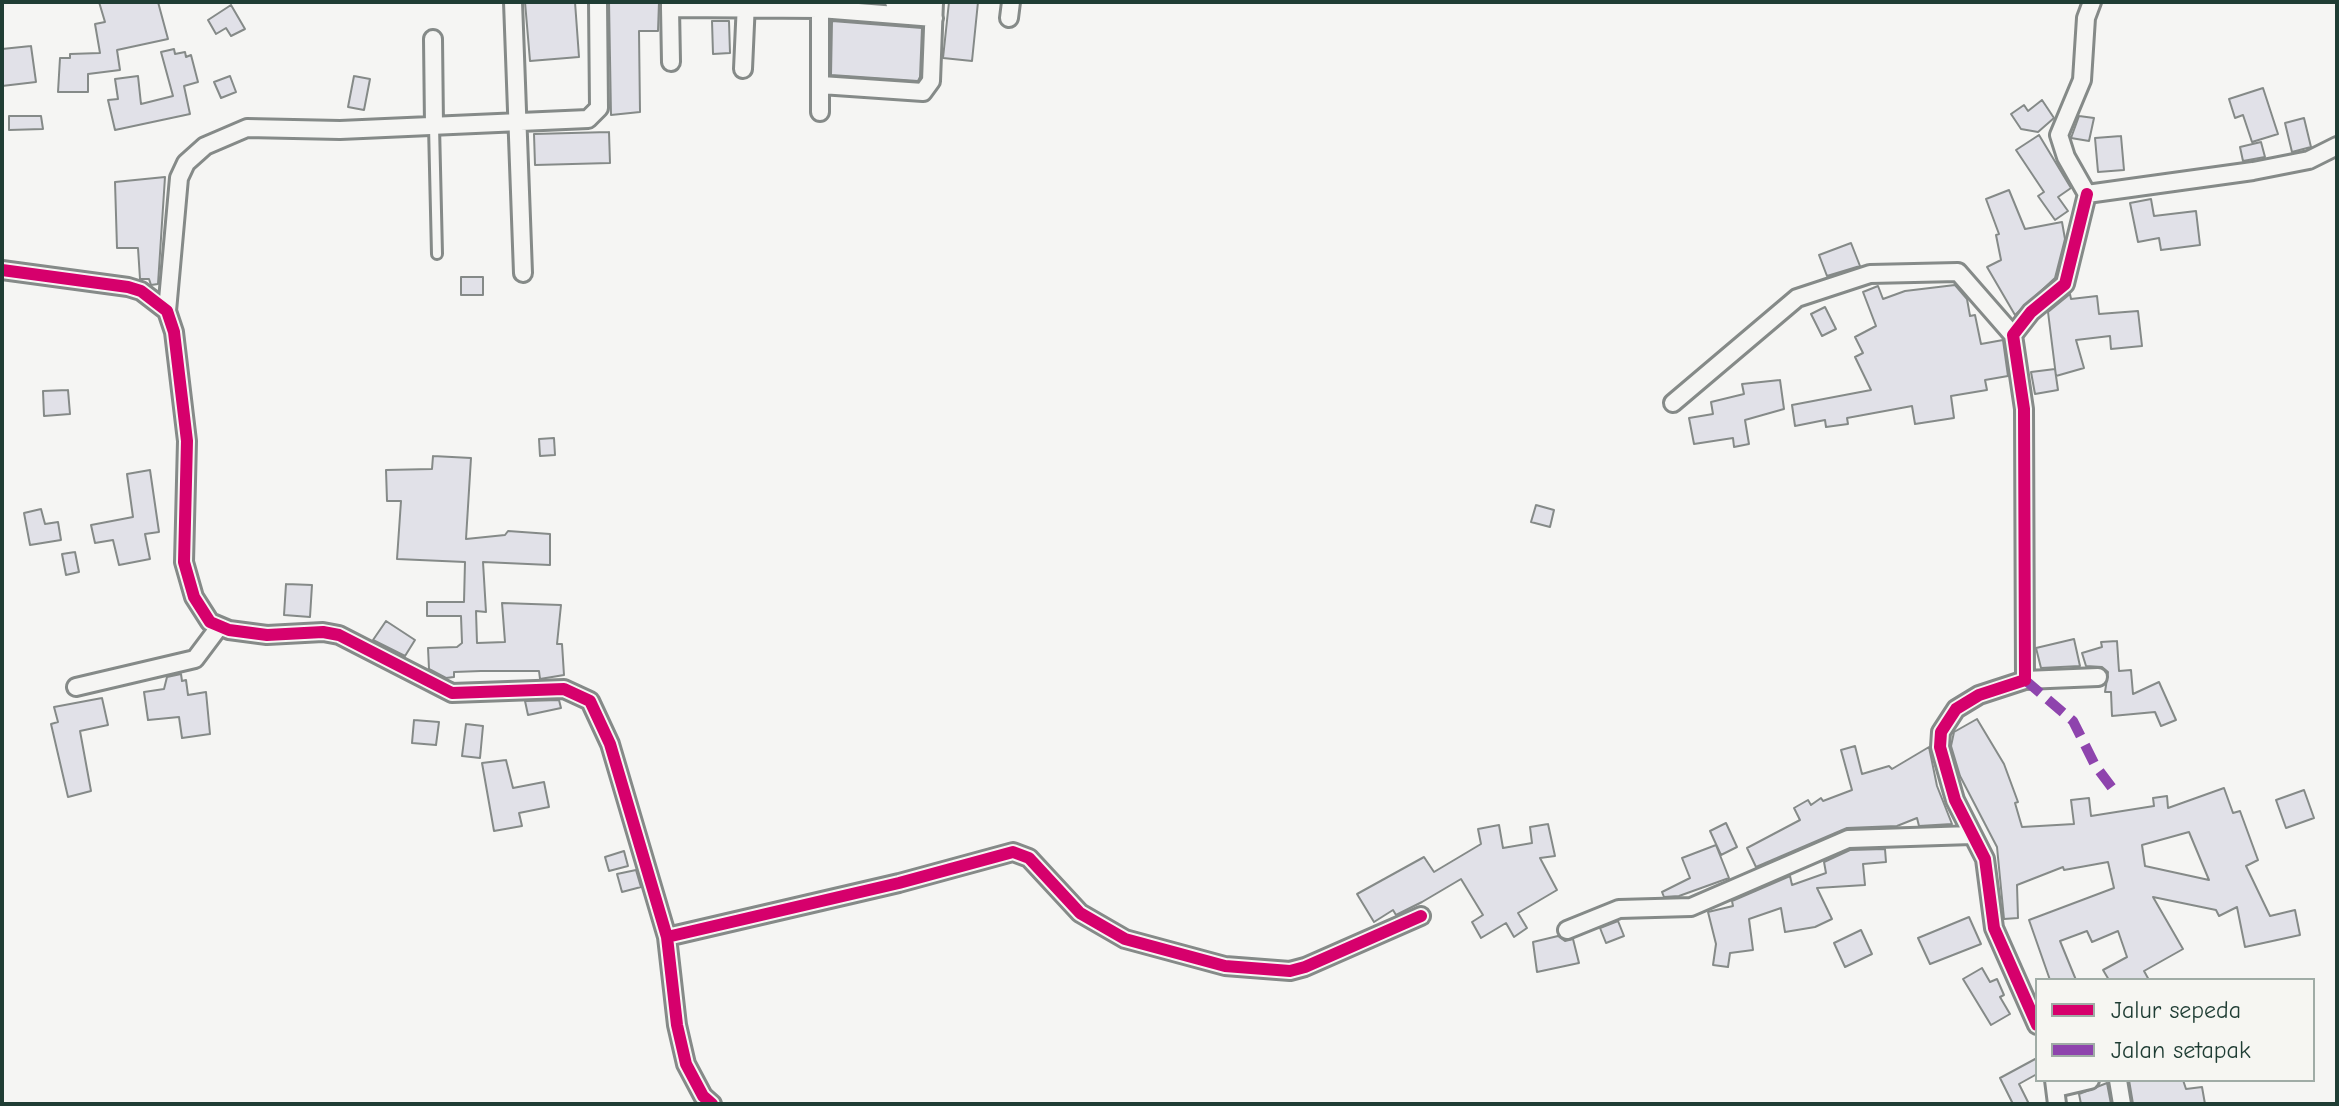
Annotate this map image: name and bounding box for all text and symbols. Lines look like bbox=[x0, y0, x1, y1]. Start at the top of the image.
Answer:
legend bbox=[2035, 978, 2315, 1082]
text: Jalur sepeda bbox=[2111, 996, 2241, 1024]
text: Jalan setapak bbox=[2111, 1036, 2251, 1064]

